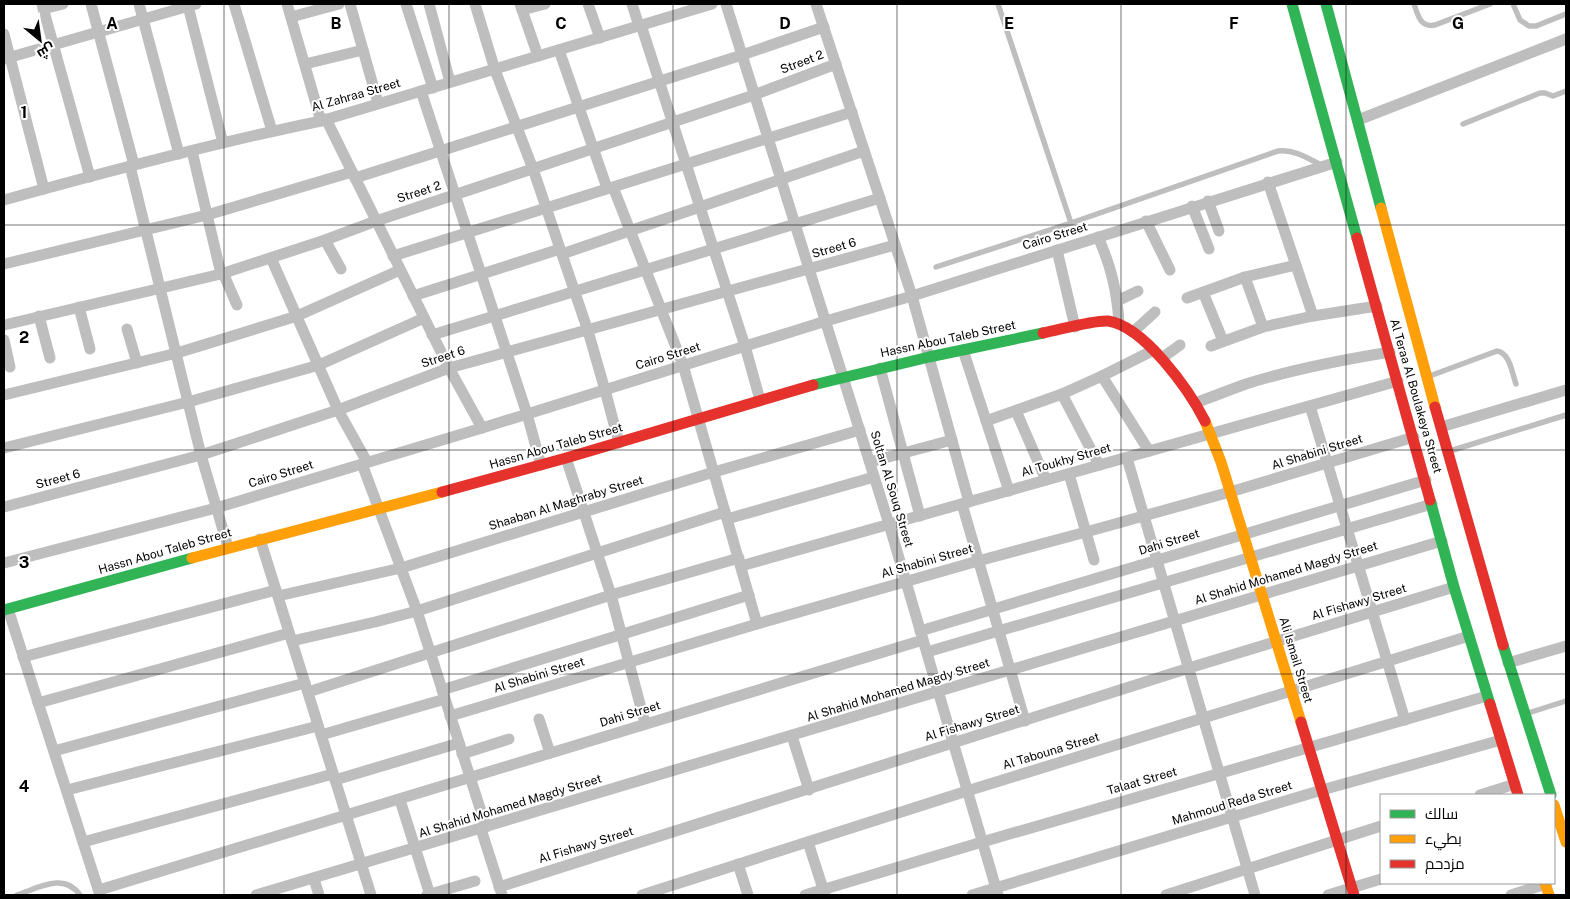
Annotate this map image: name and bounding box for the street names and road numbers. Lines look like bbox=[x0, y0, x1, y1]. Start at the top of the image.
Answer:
street label: Street 2 bbox=[778, 47, 826, 77]
street label: Al Zahraa Street bbox=[310, 75, 402, 114]
street label: Street 2 bbox=[395, 178, 443, 206]
street label: Cairo Street bbox=[1021, 219, 1089, 253]
street label: Street 6 bbox=[810, 235, 858, 261]
street label: Al Teraa Al Boulakeya Street bbox=[1387, 317, 1445, 475]
street label: Hassn Abou Taleb Street bbox=[879, 318, 1017, 360]
street label: Cairo Street bbox=[634, 339, 702, 373]
street label: Street 6 bbox=[419, 343, 467, 371]
street label: Hassn Abou Taleb Street bbox=[488, 420, 625, 472]
street label: Soltan Al Souq Street bbox=[868, 429, 916, 549]
street label: Al Shabini Street bbox=[1270, 431, 1365, 473]
street label: Al Toukhy Street bbox=[1019, 440, 1113, 480]
street label: Cairo Street bbox=[247, 457, 315, 491]
street label: Street 6 bbox=[34, 466, 82, 492]
street label: Shaaban Al Maghraby Street bbox=[487, 473, 645, 533]
street label: Hassn Abou Taleb Street bbox=[97, 525, 234, 577]
street label: Dahi Street bbox=[1137, 526, 1201, 558]
street label: Al Shahid Mohamed Magdy Street bbox=[1193, 538, 1380, 608]
street label: Al Shabini Street bbox=[880, 541, 975, 581]
street label: Al Fishawy Street bbox=[1310, 581, 1408, 623]
street label: Ali Ismail Street bbox=[1276, 615, 1316, 705]
street label: Al Shabini Street bbox=[492, 654, 587, 696]
street label: Al Shahid Mohamed Magdy Street bbox=[805, 655, 992, 725]
street label: Dahi Street bbox=[598, 698, 662, 730]
street label: Al Fishawy Street bbox=[923, 702, 1021, 744]
street label: Al Tabouna Street bbox=[1001, 730, 1101, 772]
street label: Talaat Street bbox=[1105, 764, 1179, 798]
street label: Al Shahid Mohamed Magdy Street bbox=[417, 771, 604, 841]
street label: Mahmoud Reda Street bbox=[1170, 778, 1294, 828]
street label: Al Fishawy Street bbox=[537, 824, 635, 866]

